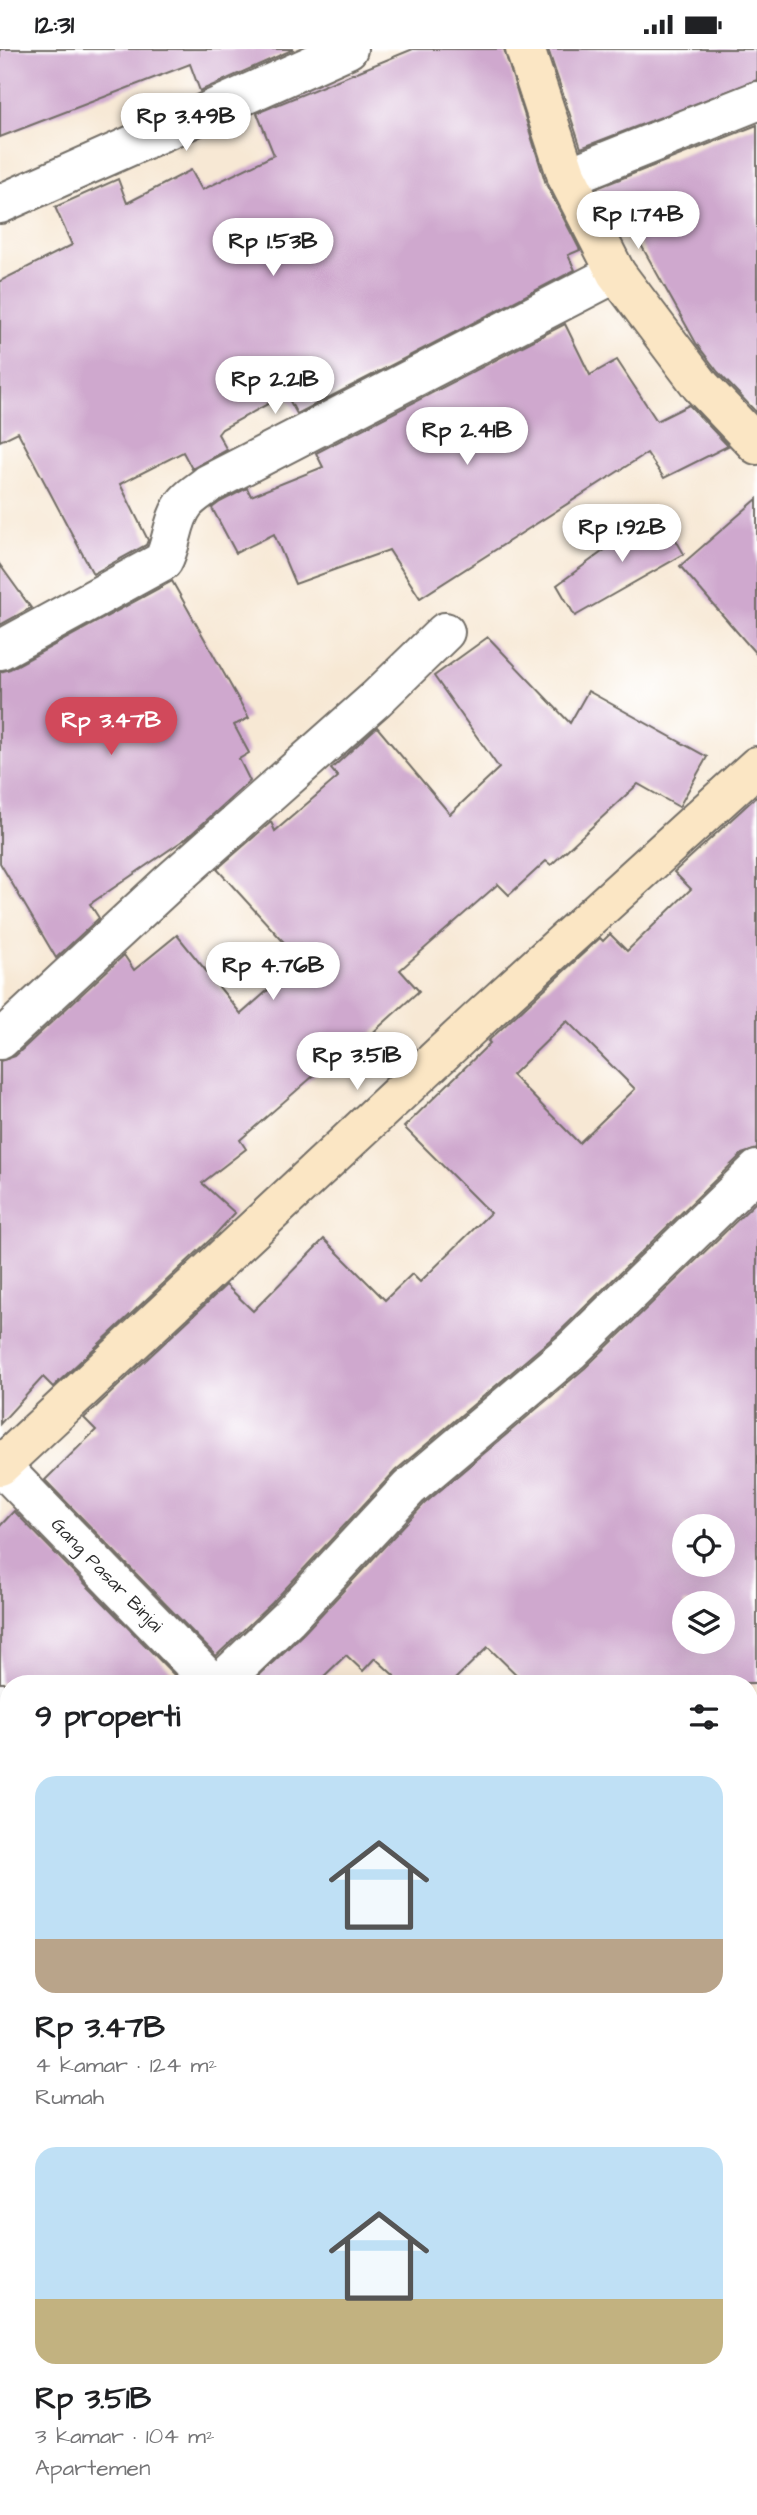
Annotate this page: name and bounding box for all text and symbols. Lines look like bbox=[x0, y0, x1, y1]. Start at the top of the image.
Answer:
text: 12:31 bbox=[35, 7, 74, 43]
pin: Rp 3.49B bbox=[114, 93, 258, 153]
text: Rp 3.49B bbox=[137, 100, 235, 132]
pin: Rp 1.74B bbox=[566, 191, 710, 251]
text: Rp 1.74B bbox=[593, 198, 683, 230]
pin: Rp 1.53B bbox=[201, 219, 345, 278]
text: Rp 1.53B bbox=[229, 225, 317, 257]
pin: Rp 2.21B bbox=[203, 357, 347, 416]
text: Rp 2.21B bbox=[231, 363, 319, 395]
pin: Rp 2.41B bbox=[395, 407, 539, 467]
text: Rp 2.41B bbox=[422, 414, 512, 446]
pin: Rp 1.92B bbox=[550, 505, 694, 564]
text: Rp 1.92B bbox=[578, 511, 666, 543]
pin: Rp 3.47B bbox=[39, 697, 183, 757]
text: Rp 3.47B bbox=[61, 704, 161, 736]
pin: Rp 4.76B bbox=[201, 943, 345, 1002]
text: Rp 4.76B bbox=[222, 949, 324, 981]
pin: Rp 3.51B bbox=[285, 1033, 429, 1092]
text: Rp 3.51B bbox=[313, 1039, 401, 1071]
street label: Gang Pasar Binjai bbox=[45, 1512, 169, 1638]
map controls bbox=[672, 1514, 735, 1654]
button: locate bbox=[672, 1514, 735, 1577]
button: layers bbox=[672, 1591, 735, 1654]
text: 9 properti bbox=[35, 1696, 180, 1738]
icon: filters bbox=[685, 1698, 723, 1736]
icon: home bbox=[316, 1822, 442, 1948]
text: Rp 3.47B bbox=[35, 2007, 165, 2049]
text: 4 kamar · 124 m² bbox=[35, 2049, 217, 2081]
text: Rumah bbox=[35, 2081, 104, 2113]
icon: home bbox=[316, 2193, 442, 2319]
text: Rp 3.51B bbox=[35, 2378, 151, 2420]
text: 3 kamar · 104 m² bbox=[35, 2420, 215, 2452]
text: Apartemen bbox=[35, 2452, 151, 2484]

